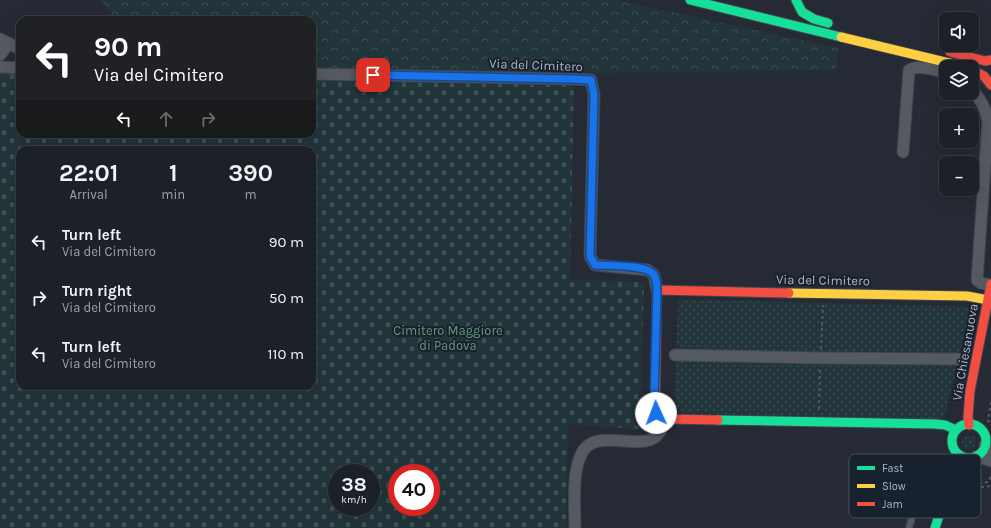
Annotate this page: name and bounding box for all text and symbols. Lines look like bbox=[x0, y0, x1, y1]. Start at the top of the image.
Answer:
map controls bbox=[939, 12, 979, 196]
button: sound bbox=[939, 12, 979, 52]
text: 90 m bbox=[94, 30, 162, 63]
icon: left bbox=[28, 32, 80, 84]
street label: Via del Cimitero bbox=[489, 56, 583, 74]
pin bbox=[356, 58, 390, 92]
button: layers bbox=[939, 60, 979, 100]
text: Via del Cimitero bbox=[94, 64, 224, 86]
icon: arrive bbox=[362, 64, 384, 86]
icon: left bbox=[113, 108, 135, 130]
icon: ahead bbox=[155, 108, 177, 130]
icon: right bbox=[197, 108, 219, 130]
button: + bbox=[939, 108, 979, 148]
button: − bbox=[939, 156, 979, 196]
text: 22:01 bbox=[59, 159, 118, 187]
text: 1 bbox=[169, 159, 178, 187]
text: 390 bbox=[228, 159, 273, 187]
text: Arrival bbox=[70, 187, 108, 202]
text: min bbox=[161, 187, 185, 202]
text: m bbox=[244, 187, 257, 202]
text: Turn left bbox=[62, 226, 121, 244]
icon: left bbox=[28, 231, 50, 253]
text: 90 m bbox=[269, 233, 304, 251]
text: Via del Cimitero bbox=[62, 244, 156, 259]
street label: Via del Cimitero bbox=[776, 272, 870, 288]
text: Turn right bbox=[62, 282, 132, 300]
icon: right bbox=[28, 287, 50, 309]
text: 50 m bbox=[269, 289, 304, 307]
text: Via del Cimitero bbox=[62, 300, 156, 315]
street label: Via Chiesanuova bbox=[949, 302, 981, 402]
park label: Cimitero Maggiore di Padova bbox=[393, 323, 503, 353]
text: Turn left bbox=[62, 338, 121, 356]
icon: left bbox=[28, 343, 50, 365]
text: 110 m bbox=[268, 345, 304, 363]
text: Via del Cimitero bbox=[62, 356, 156, 371]
position arrow bbox=[635, 392, 677, 434]
legend bbox=[849, 454, 981, 518]
text: Fast bbox=[882, 462, 903, 475]
speed limit sign: 40 bbox=[388, 464, 440, 516]
text: 38 bbox=[341, 473, 367, 496]
text: Slow bbox=[882, 480, 906, 493]
text: km/h bbox=[341, 494, 367, 506]
text: Jam bbox=[882, 498, 903, 511]

